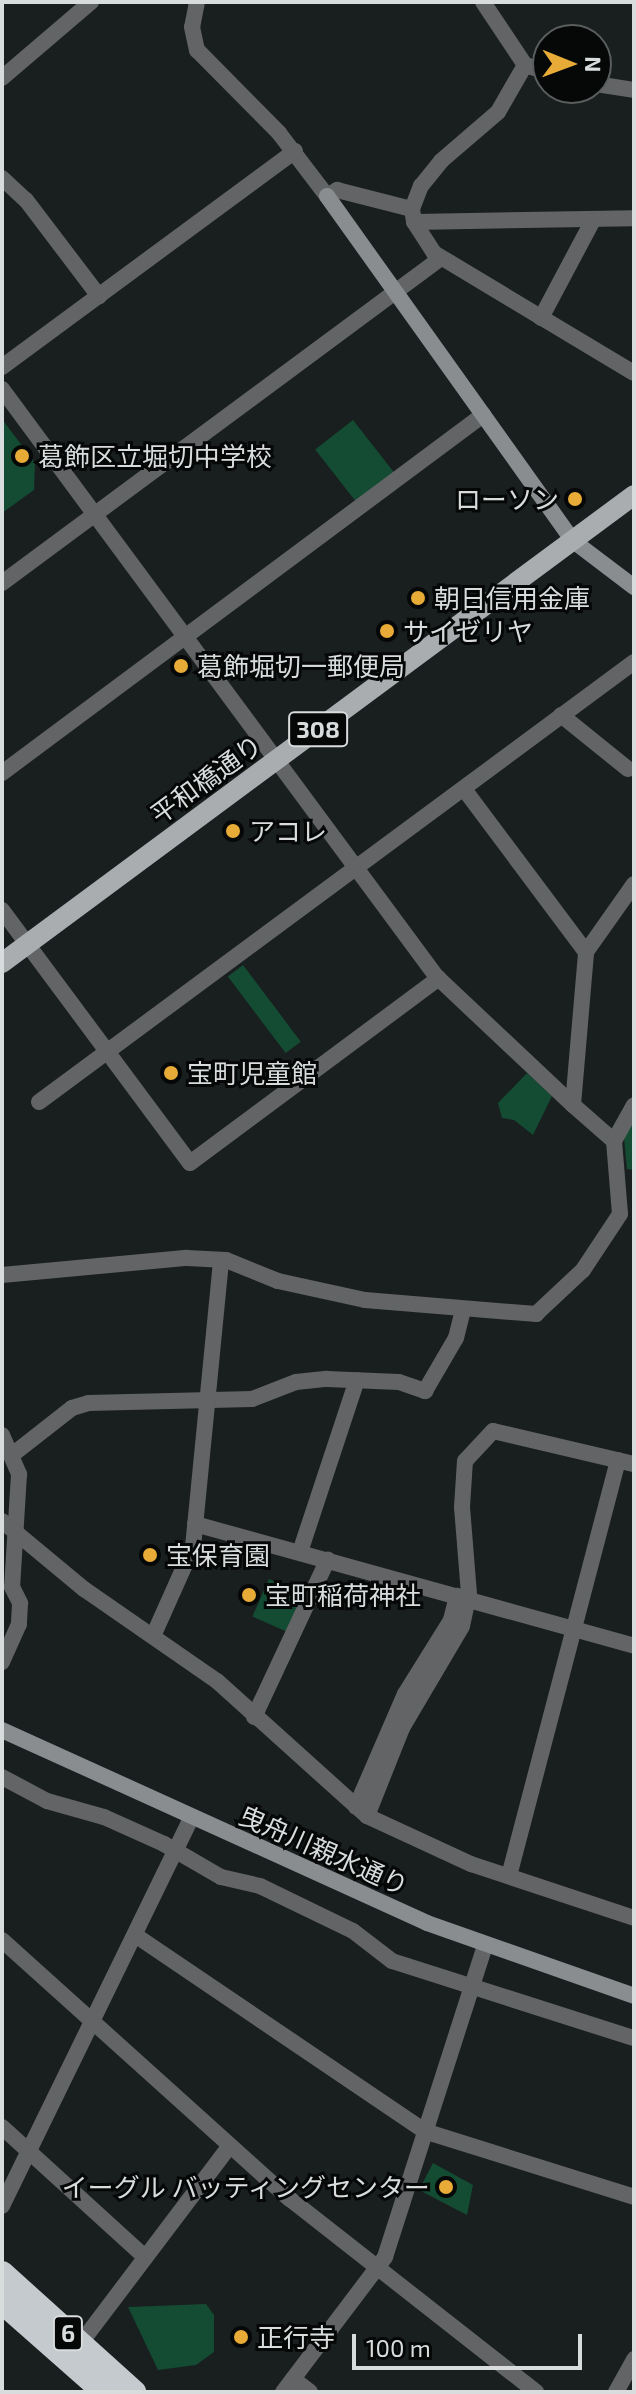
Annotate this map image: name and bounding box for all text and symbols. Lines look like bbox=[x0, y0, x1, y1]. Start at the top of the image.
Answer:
north arrow bbox=[532, 24, 612, 104]
text: N bbox=[581, 56, 607, 73]
place label: 葛飾区立堀切中学校 bbox=[38, 440, 272, 472]
marker: 葛飾区立堀切中学校 bbox=[13, 447, 31, 465]
place label: ローソン bbox=[455, 483, 559, 515]
marker: ローソン bbox=[566, 490, 584, 508]
place label: 朝日信用金庫 bbox=[434, 582, 590, 614]
marker: 朝日信用金庫 bbox=[409, 589, 427, 607]
place label: サイゼリヤ bbox=[403, 615, 533, 647]
marker: サイゼリヤ bbox=[378, 622, 396, 640]
place label: 葛飾堀切一郵便局 bbox=[197, 650, 405, 682]
marker: 葛飾堀切一郵便局 bbox=[172, 657, 190, 675]
road number: 308 bbox=[288, 709, 348, 749]
street label: 平和橋通り bbox=[144, 728, 268, 830]
place label: アコレ bbox=[249, 815, 327, 847]
marker: アコレ bbox=[224, 822, 242, 840]
place label: 宝町児童館 bbox=[187, 1057, 317, 1089]
marker: 宝町児童館 bbox=[162, 1064, 180, 1082]
place label: 宝保育園 bbox=[166, 1539, 270, 1571]
marker: 宝保育園 bbox=[141, 1546, 159, 1564]
place label: 宝町稲荷神社 bbox=[265, 1579, 421, 1611]
marker: 宝町稲荷神社 bbox=[240, 1586, 258, 1604]
street label: 曳舟川親水通り bbox=[235, 1799, 413, 1901]
place label: イーグル バッティングセンター bbox=[60, 2171, 430, 2203]
marker: イーグル バッティングセンター bbox=[437, 2178, 455, 2196]
road number: 6 bbox=[52, 2313, 84, 2353]
scale bar bbox=[356, 2318, 586, 2368]
place label: 正行寺 bbox=[257, 2321, 335, 2353]
marker: 正行寺 bbox=[232, 2328, 250, 2346]
text: 100 m bbox=[366, 2333, 431, 2362]

